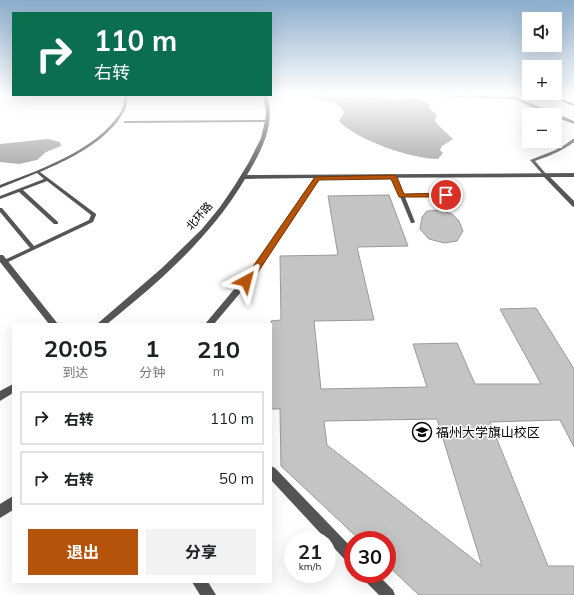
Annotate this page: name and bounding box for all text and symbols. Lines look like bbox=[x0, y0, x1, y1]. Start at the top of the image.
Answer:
map controls bbox=[522, 12, 562, 148]
button: sound bbox=[522, 12, 562, 52]
text: 110 m bbox=[94, 23, 177, 58]
icon: right bbox=[28, 28, 80, 80]
button: + bbox=[522, 60, 562, 100]
text: 右转 bbox=[94, 61, 130, 84]
button: − bbox=[522, 108, 562, 148]
pin bbox=[429, 178, 463, 212]
icon: arrive bbox=[435, 184, 457, 206]
street label: 北环路 bbox=[183, 199, 215, 233]
position arrow bbox=[225, 260, 267, 302]
text: 20:05 bbox=[44, 333, 107, 363]
text: 1 bbox=[145, 333, 159, 363]
text: 210 bbox=[197, 334, 240, 364]
text: m bbox=[213, 363, 224, 379]
text: 到达 bbox=[63, 364, 89, 380]
text: 分钟 bbox=[139, 364, 165, 380]
icon: right bbox=[30, 407, 52, 429]
text: 110 m bbox=[210, 409, 254, 428]
text: 右转 bbox=[64, 410, 94, 429]
school or university icon: 福州大学旗山校区 bbox=[411, 421, 433, 443]
place label: 福州大学旗山校区 bbox=[436, 424, 540, 440]
icon: right bbox=[30, 467, 52, 489]
text: 50 m bbox=[219, 469, 254, 488]
text: 右转 bbox=[64, 470, 94, 489]
button: 退出 bbox=[28, 529, 138, 575]
button: 分享 bbox=[146, 529, 256, 575]
speed limit sign: 30 bbox=[344, 531, 396, 583]
text: 21 bbox=[298, 539, 322, 564]
text: km/h bbox=[299, 560, 321, 573]

